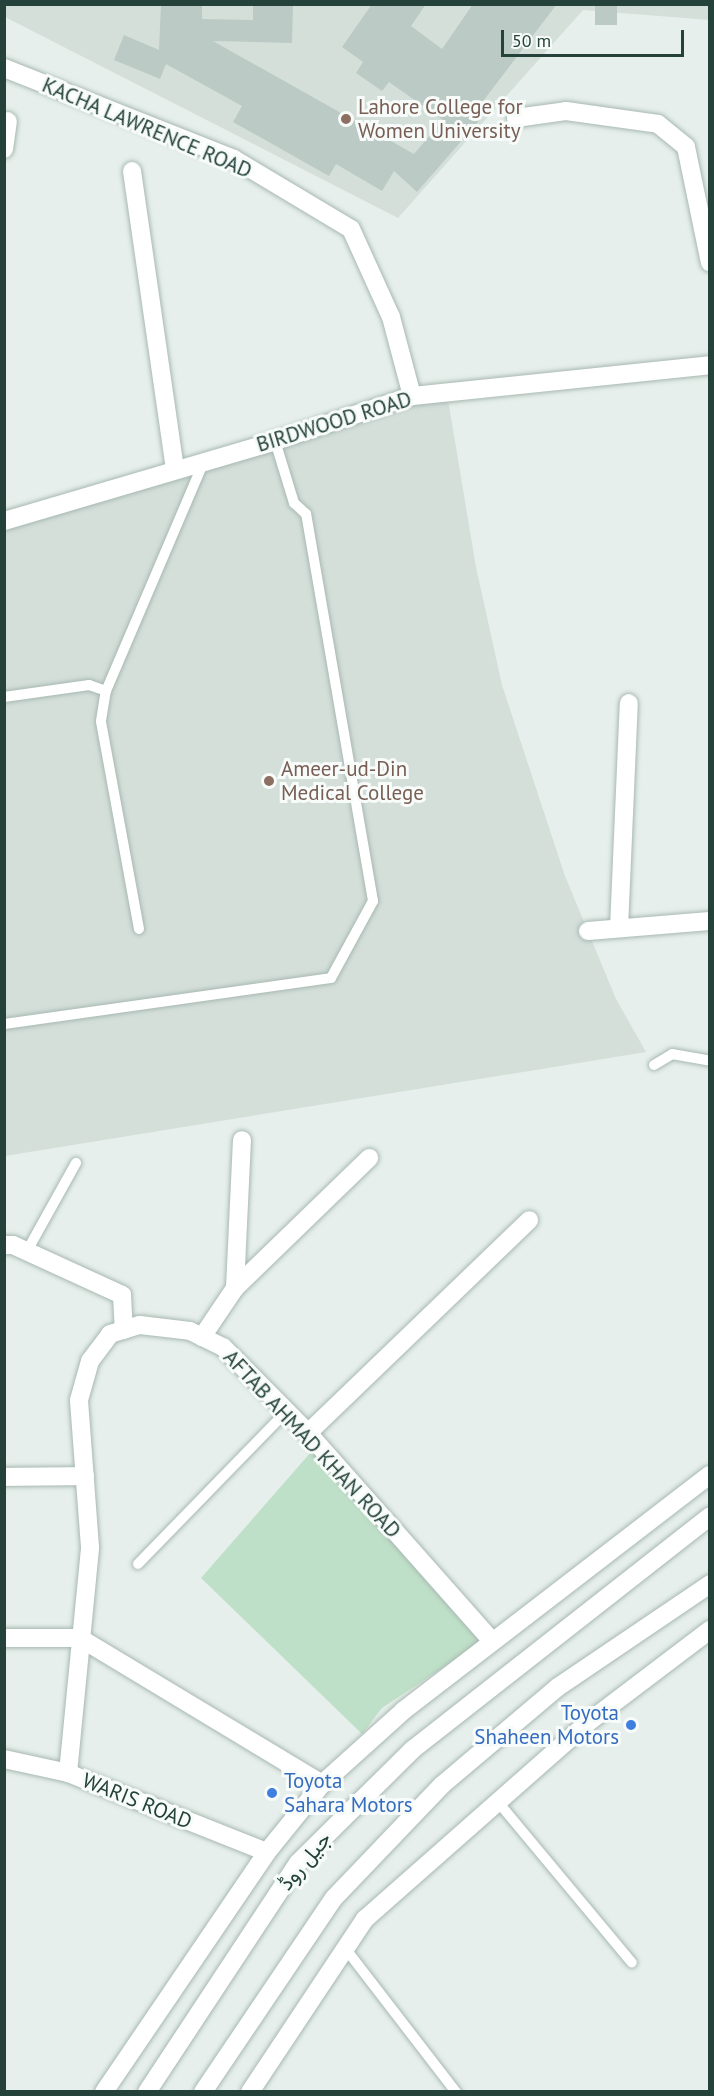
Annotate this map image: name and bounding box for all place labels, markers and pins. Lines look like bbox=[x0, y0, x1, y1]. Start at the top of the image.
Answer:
place label: Lahore College for Women University bbox=[358, 94, 523, 144]
marker: Lahore College for Women University bbox=[339, 112, 353, 126]
place label: Ameer-ud-Din Medical College bbox=[281, 756, 424, 806]
marker: Ameer-ud-Din Medical College bbox=[262, 774, 276, 788]
place label: Toyota Shaheen Motors bbox=[474, 1700, 619, 1750]
marker: Toyota Shaheen Motors bbox=[624, 1718, 638, 1732]
place label: Toyota Sahara Motors bbox=[284, 1768, 413, 1818]
marker: Toyota Sahara Motors bbox=[265, 1786, 279, 1800]

